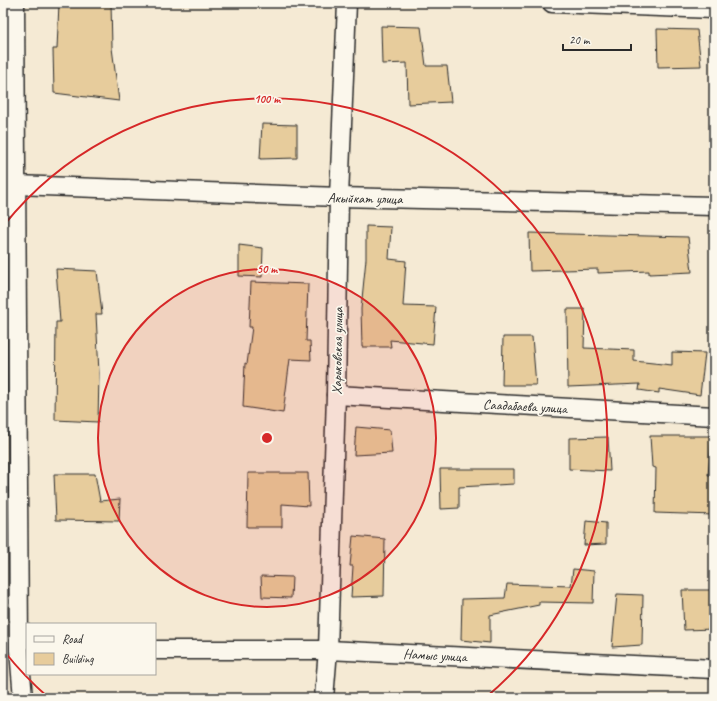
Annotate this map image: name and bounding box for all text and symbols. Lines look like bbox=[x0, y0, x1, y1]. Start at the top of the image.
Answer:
scale bar bbox=[563, 26, 631, 52]
text: 20 m bbox=[569, 32, 591, 48]
text: 100 m bbox=[254, 91, 281, 107]
street label: Акыйкат улица bbox=[327, 189, 403, 208]
text: 50 m bbox=[257, 261, 278, 277]
street label: Харьковская улица bbox=[328, 306, 347, 395]
street label: Саадабаева улица bbox=[483, 396, 569, 417]
centre of rings bbox=[260, 431, 274, 445]
legend bbox=[26, 623, 156, 675]
text: Road bbox=[62, 631, 84, 647]
street label: Намыс улица bbox=[403, 645, 468, 666]
text: Building bbox=[62, 651, 94, 667]

